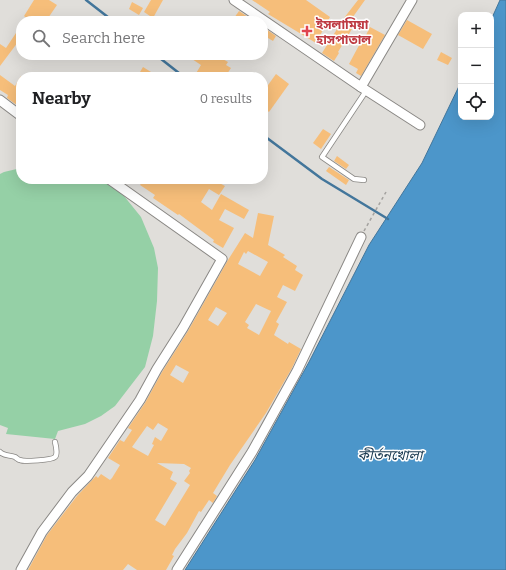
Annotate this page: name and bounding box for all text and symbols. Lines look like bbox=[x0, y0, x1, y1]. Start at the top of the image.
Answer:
map controls bbox=[458, 12, 494, 120]
button: + bbox=[458, 12, 494, 48]
search box bbox=[16, 16, 268, 60]
place label: ইসলামিয়া হাসপাতাল bbox=[315, 17, 371, 47]
marker: ইসলামিয়া হাসপাতাল bbox=[301, 25, 313, 37]
icon: search bbox=[30, 27, 52, 49]
text: Search here bbox=[62, 29, 145, 47]
button: − bbox=[458, 48, 494, 84]
button: locate bbox=[458, 84, 494, 120]
text: Nearby bbox=[32, 88, 91, 109]
text: 0 results bbox=[200, 91, 252, 106]
water label: কীর্তনখোলা bbox=[358, 447, 426, 464]

